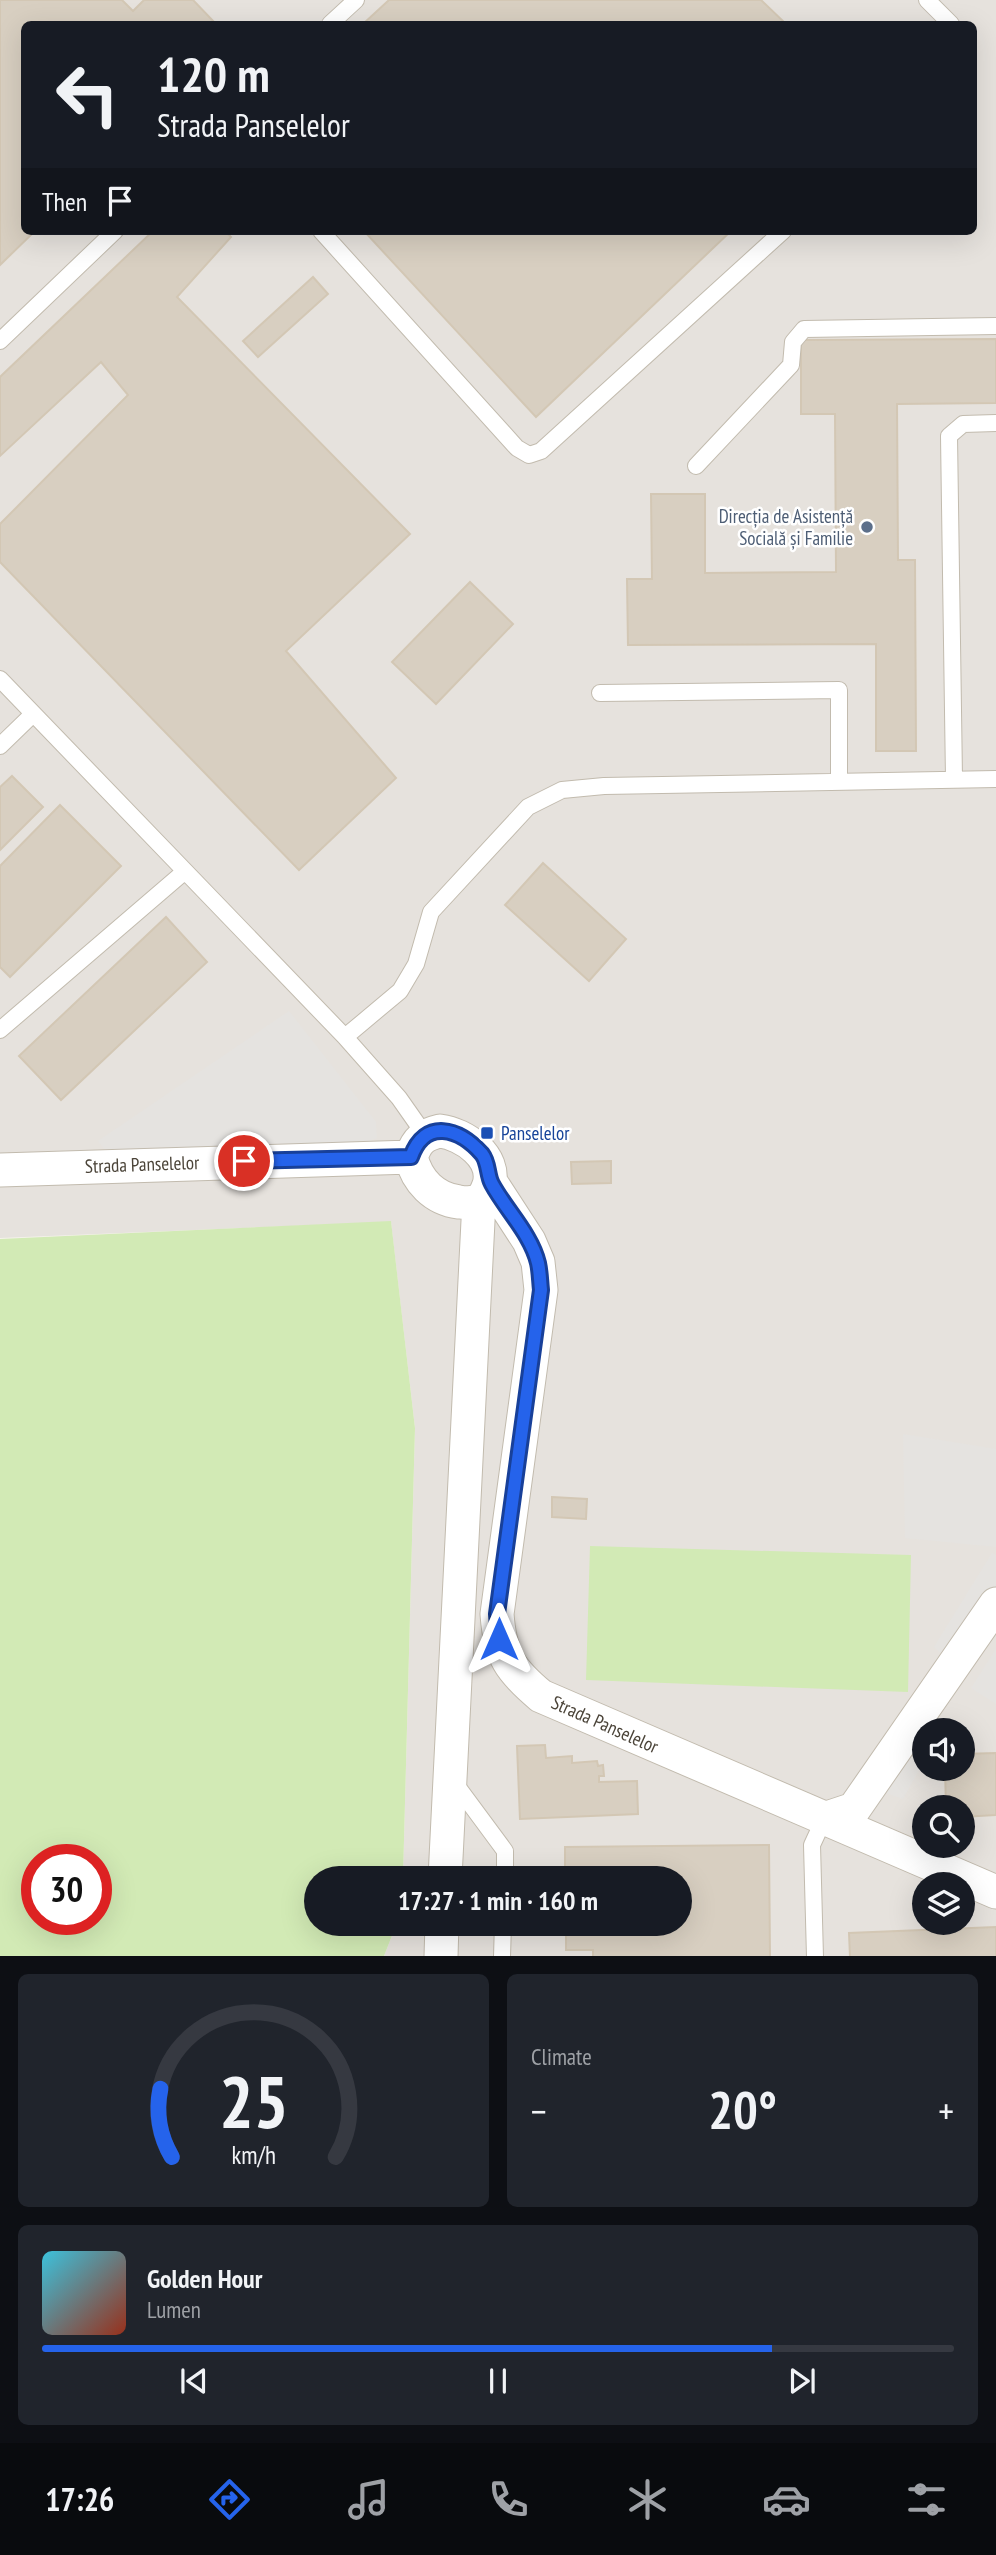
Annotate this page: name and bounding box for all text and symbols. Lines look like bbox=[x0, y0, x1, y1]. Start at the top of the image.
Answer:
text: 120 m bbox=[157, 42, 270, 106]
icon: left bbox=[42, 49, 133, 140]
text: Strada Panselelor bbox=[157, 104, 350, 146]
icon: arrive bbox=[101, 182, 139, 220]
text: Then bbox=[42, 185, 87, 218]
place label: Direcția de Asistență Socială și Familie bbox=[719, 504, 853, 550]
marker: Direcția de Asistență Socială și Familie bbox=[859, 519, 875, 535]
place label: Panselelor bbox=[501, 1121, 570, 1145]
marker: Panselelor bbox=[479, 1125, 495, 1141]
pin bbox=[214, 1131, 274, 1191]
icon: arrive bbox=[225, 1142, 263, 1180]
street label: Strada Panselelor bbox=[84, 1150, 200, 1178]
position arrow bbox=[462, 1602, 536, 1676]
street label: Strada Panselelor bbox=[548, 1690, 663, 1759]
map controls bbox=[912, 1718, 975, 1935]
button: sound bbox=[912, 1718, 975, 1781]
button: search bbox=[912, 1795, 975, 1858]
speed limit sign: 30 bbox=[21, 1844, 112, 1935]
button: layers bbox=[912, 1872, 975, 1935]
text: 17:27 · 1 min · 160 m bbox=[398, 1884, 598, 1917]
text: Climate bbox=[531, 2042, 592, 2071]
text: 25 bbox=[219, 2053, 288, 2147]
text: 20° bbox=[708, 2076, 777, 2143]
text: − bbox=[531, 2086, 547, 2135]
text: + bbox=[938, 2086, 954, 2135]
text: km/h bbox=[231, 2138, 276, 2170]
text: Golden Hour bbox=[147, 2262, 262, 2295]
text: Lumen bbox=[147, 2295, 201, 2324]
icon: previous bbox=[175, 2362, 213, 2400]
icon: pause bbox=[479, 2362, 517, 2400]
icon: next bbox=[783, 2362, 821, 2400]
icon: directions bbox=[205, 2475, 254, 2524]
icon: music bbox=[344, 2475, 393, 2524]
icon: phone bbox=[484, 2475, 533, 2524]
icon: climate bbox=[623, 2475, 672, 2524]
icon: car bbox=[762, 2475, 811, 2524]
icon: filters bbox=[902, 2475, 951, 2524]
text: 17:26 bbox=[45, 2478, 114, 2520]

